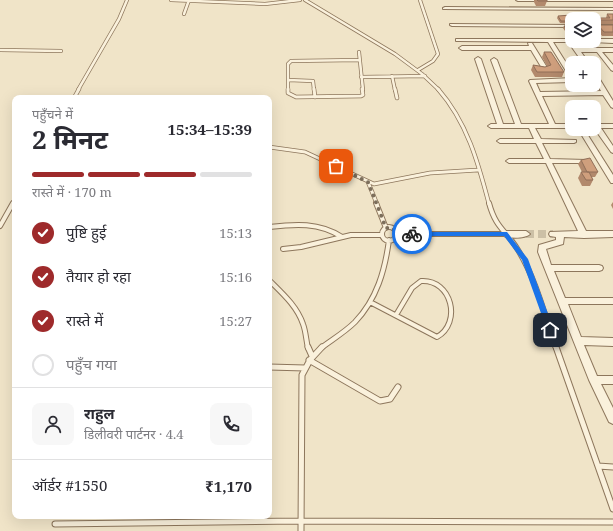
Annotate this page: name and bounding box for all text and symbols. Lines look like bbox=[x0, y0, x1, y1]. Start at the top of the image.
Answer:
map controls bbox=[565, 12, 601, 136]
button: layers bbox=[565, 12, 601, 48]
button: + bbox=[565, 56, 601, 92]
button: − bbox=[565, 100, 601, 136]
text: पहुँचने में bbox=[32, 105, 73, 123]
text: 15:34–15:39 bbox=[168, 119, 252, 139]
text: 2 मिनट bbox=[32, 121, 108, 157]
pin bbox=[319, 149, 353, 183]
icon: bag bbox=[325, 155, 347, 177]
text: रास्ते में · 170 m bbox=[32, 183, 112, 201]
courier bbox=[392, 214, 432, 254]
icon: check bbox=[32, 222, 54, 244]
text: पुष्टि हुई bbox=[66, 222, 106, 242]
icon: bike bbox=[401, 223, 423, 245]
text: 15:13 bbox=[219, 224, 252, 242]
icon: check bbox=[32, 266, 54, 288]
text: तैयार हो रहा bbox=[66, 266, 131, 286]
text: 15:16 bbox=[219, 268, 252, 286]
icon: check bbox=[32, 310, 54, 332]
text: रास्ते में bbox=[66, 310, 103, 330]
text: 15:27 bbox=[219, 312, 252, 330]
pin bbox=[533, 313, 567, 347]
icon: home bbox=[539, 319, 561, 341]
text: पहुँच गया bbox=[66, 354, 117, 374]
button: person bbox=[32, 403, 74, 445]
text: राहुल bbox=[84, 403, 115, 423]
button: phone bbox=[210, 403, 252, 445]
text: डिलीवरी पार्टनर · 4.4 bbox=[84, 425, 183, 443]
text: ऑर्डर #1550 bbox=[32, 475, 107, 495]
text: ₹1,170 bbox=[205, 476, 252, 496]

